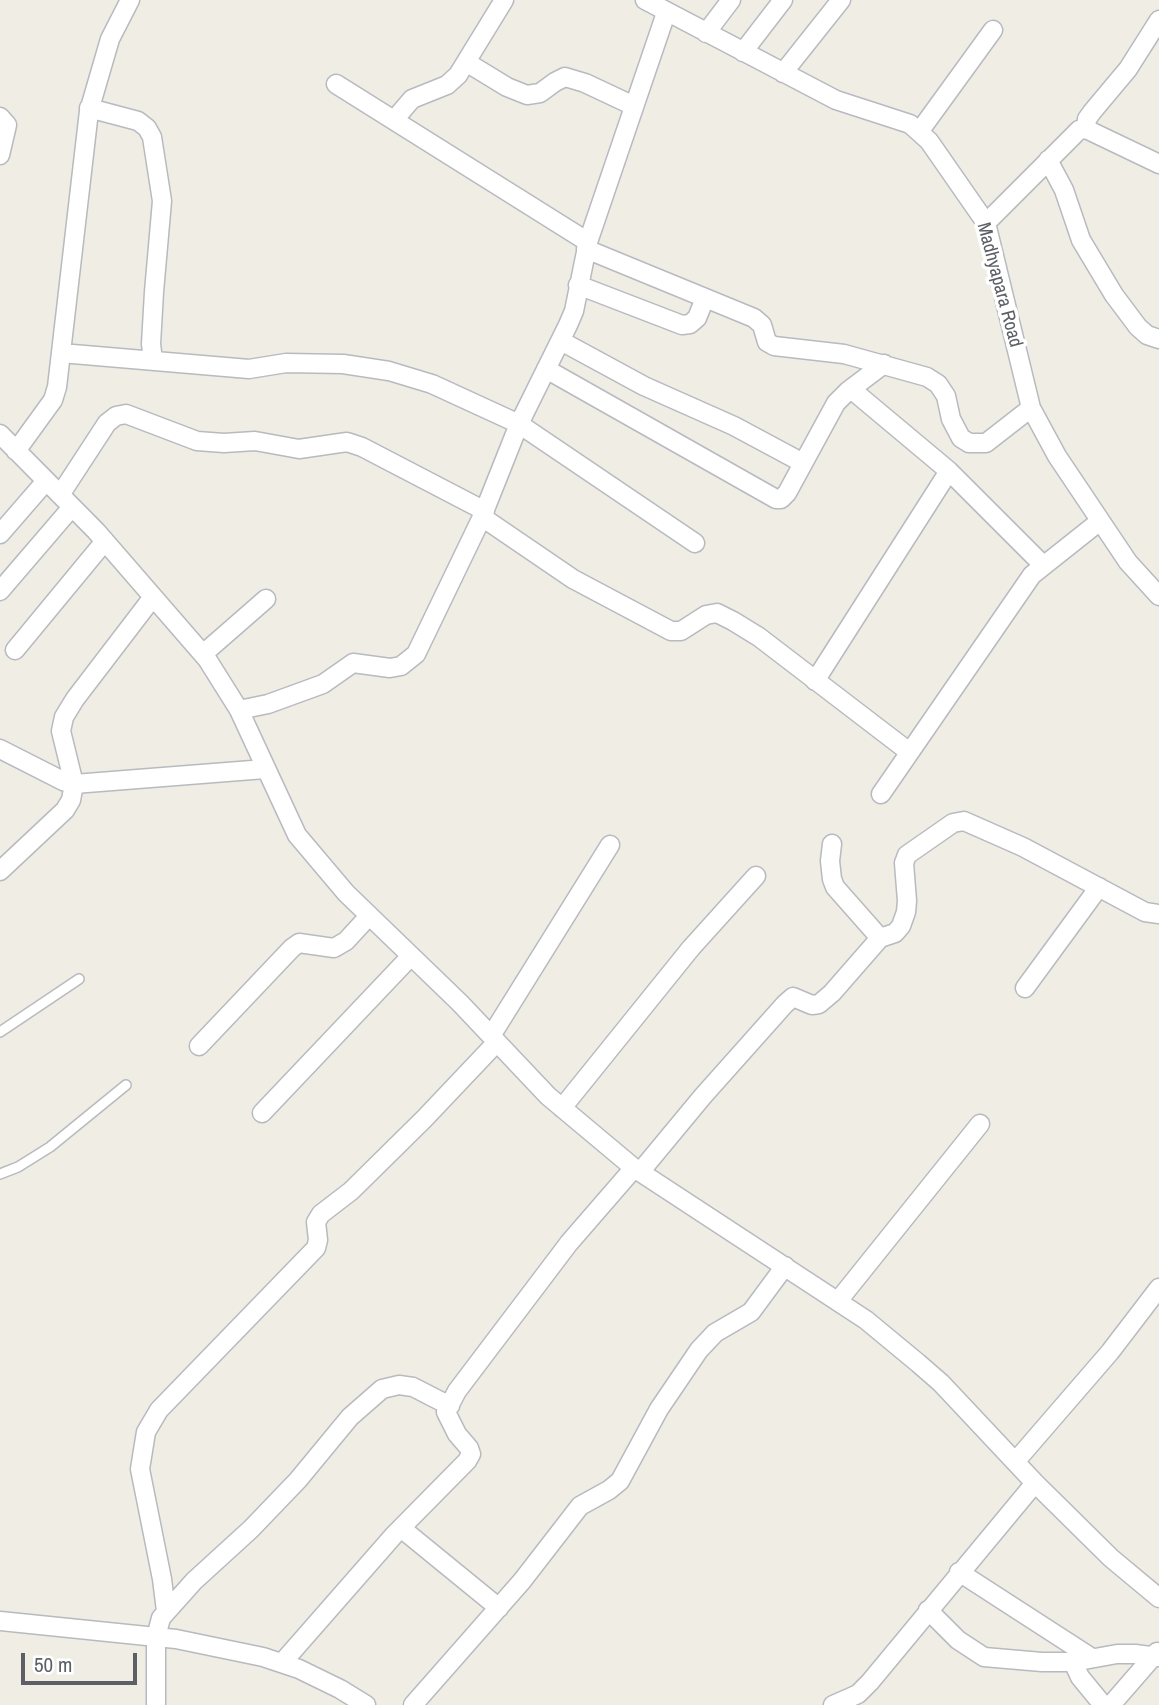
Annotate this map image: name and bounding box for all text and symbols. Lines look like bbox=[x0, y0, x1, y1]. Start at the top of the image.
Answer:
street label: Madhyapara Road bbox=[971, 220, 1027, 350]
scale bar bbox=[24, 1638, 140, 1682]
text: 50 m bbox=[34, 1650, 72, 1679]

